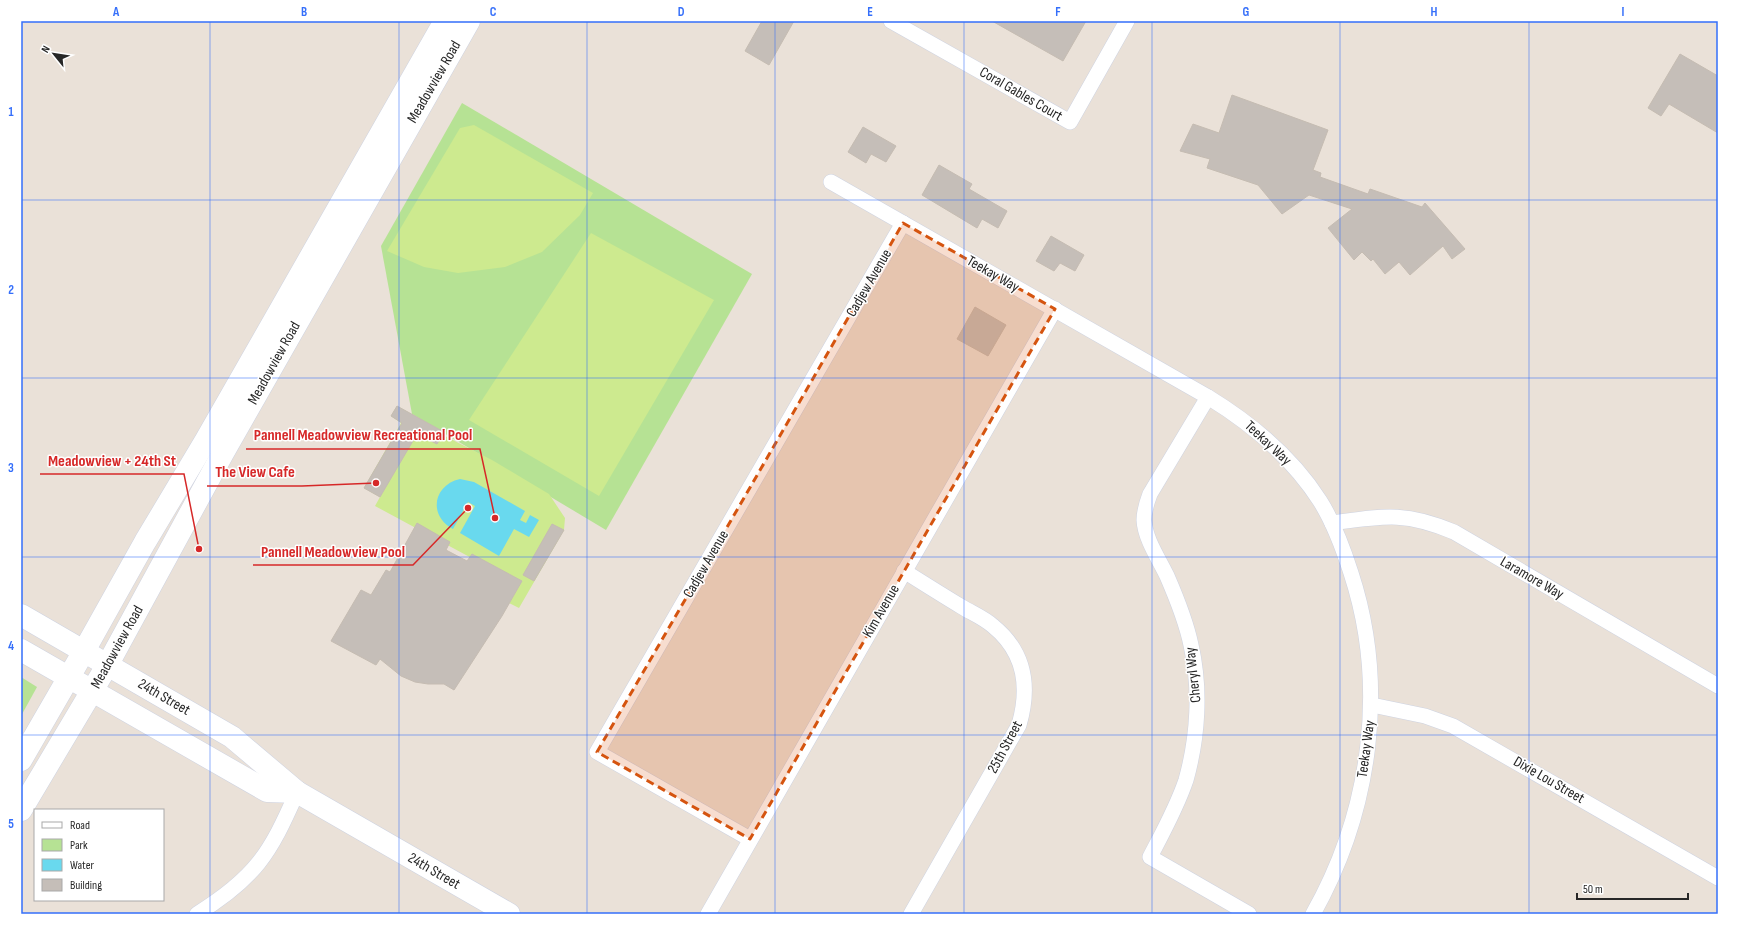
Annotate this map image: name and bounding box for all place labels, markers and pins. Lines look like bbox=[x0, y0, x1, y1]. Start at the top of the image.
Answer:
callout: Pannell Meadowview Recreational Pool bbox=[246, 421, 480, 449]
callout: Meadowview + 24th St bbox=[40, 446, 184, 474]
callout: The View Cafe bbox=[207, 458, 302, 486]
callout: Pannell Meadowview Pool bbox=[253, 537, 413, 565]

